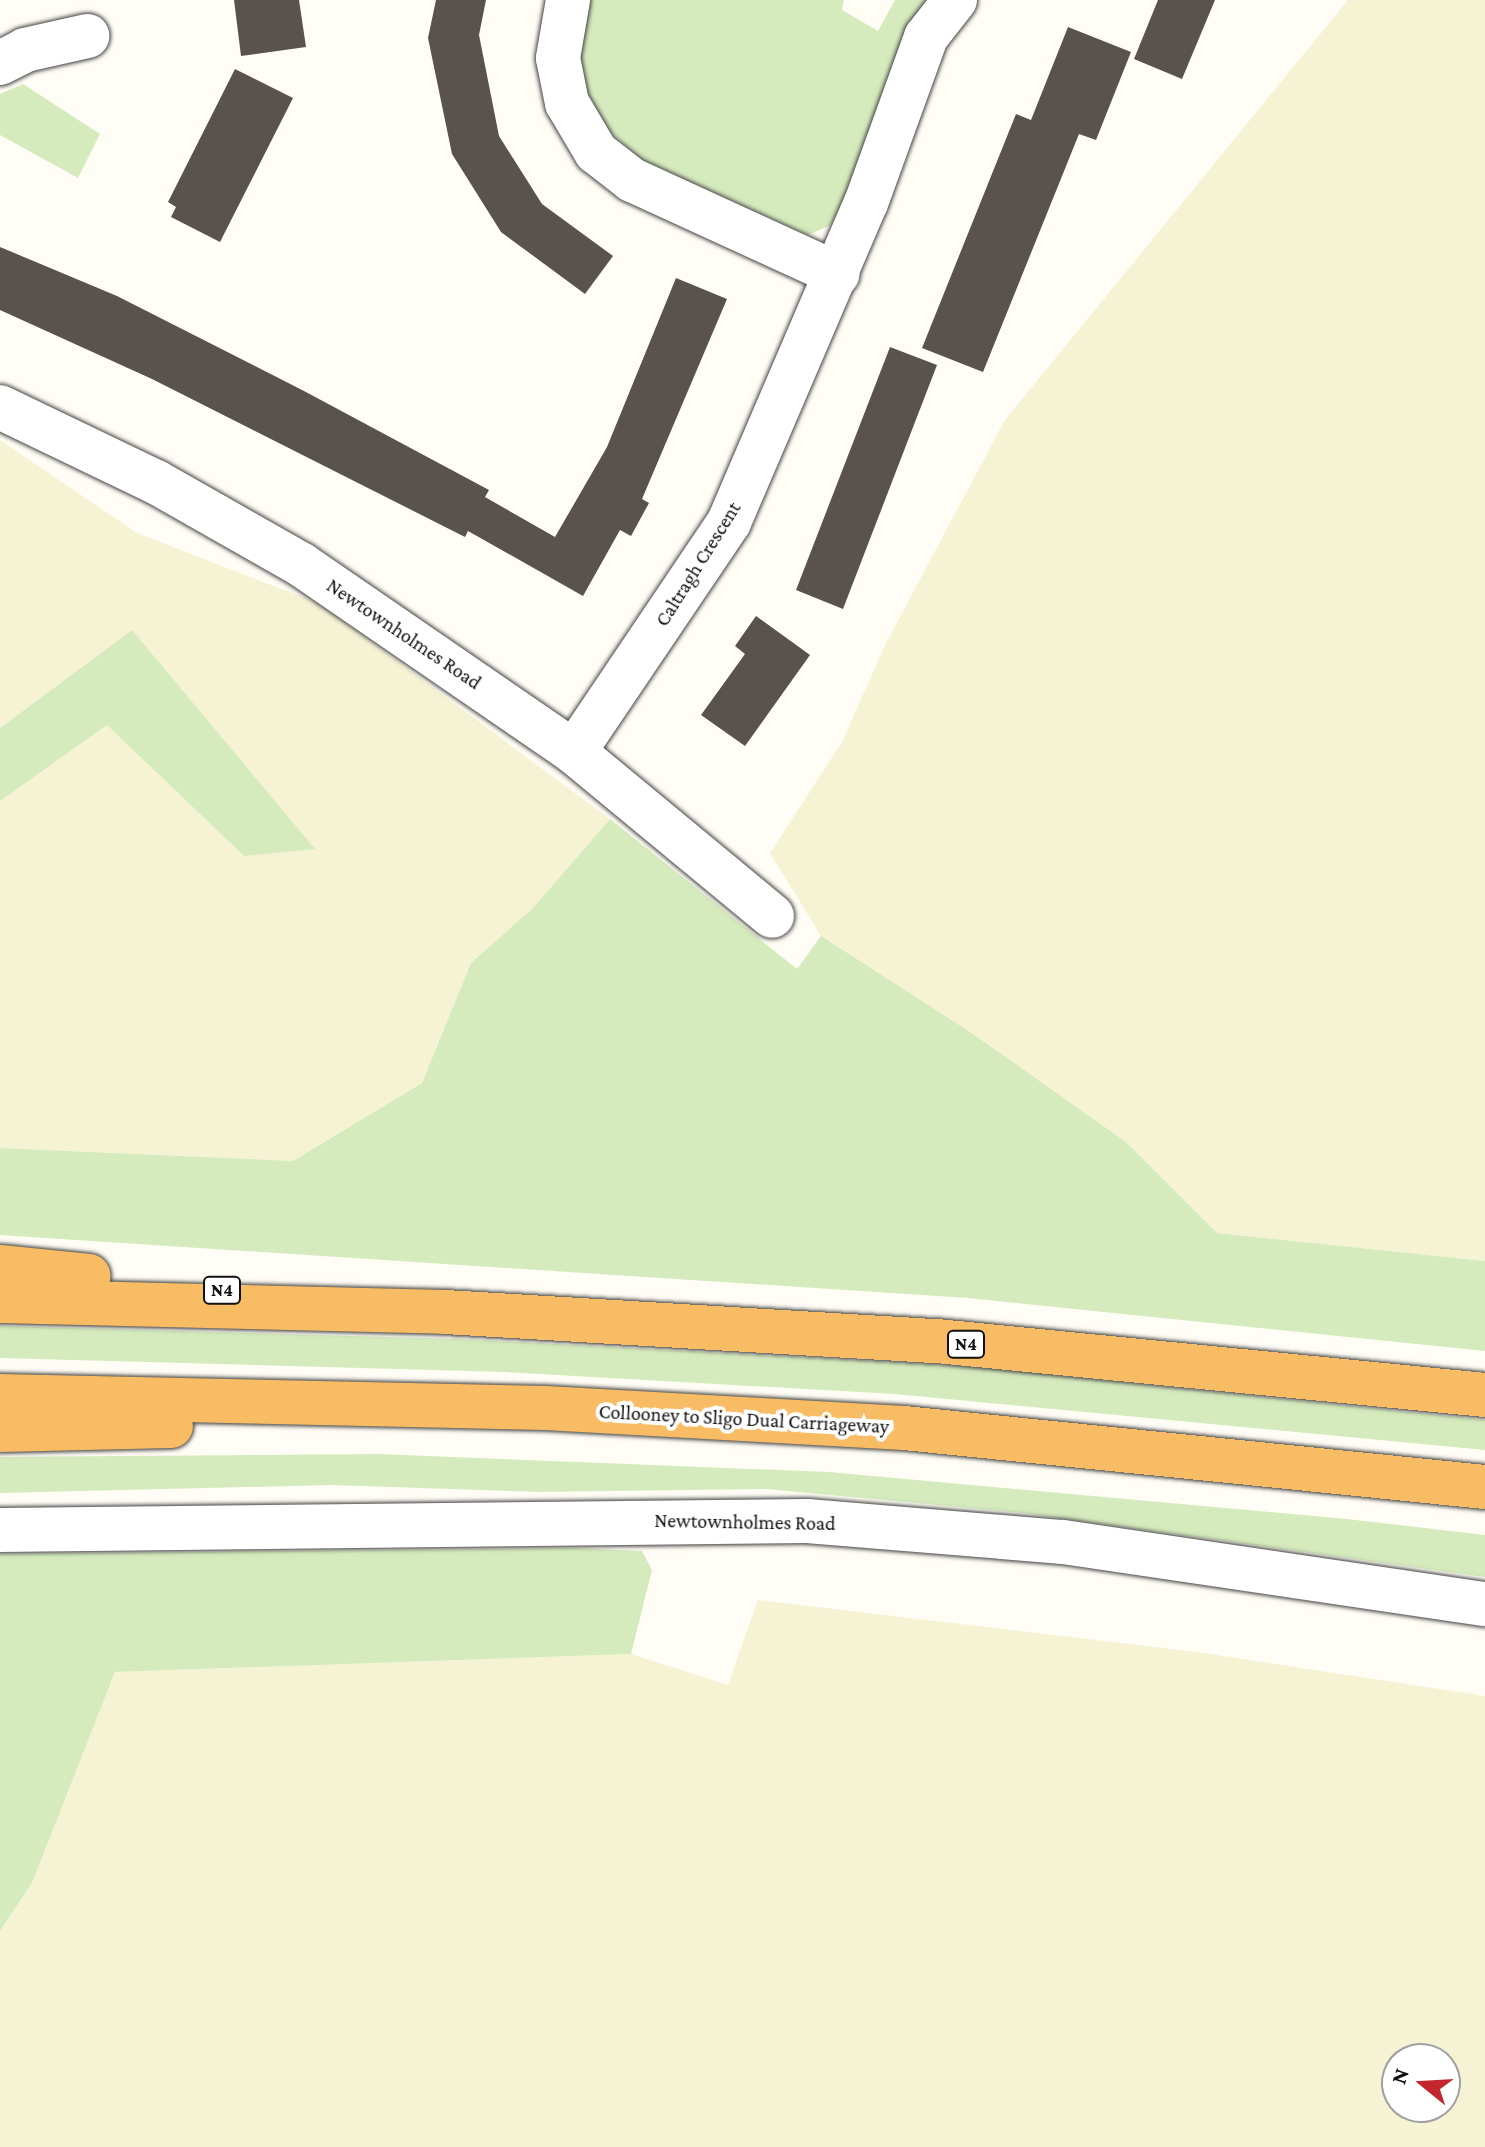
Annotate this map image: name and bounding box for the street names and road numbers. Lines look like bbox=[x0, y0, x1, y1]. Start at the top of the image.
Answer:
street label: Caltragh Crescent bbox=[650, 497, 746, 631]
street label: Newtownholmes Road bbox=[322, 573, 486, 695]
road number: N4 bbox=[202, 1276, 242, 1304]
road number: N4 bbox=[946, 1330, 986, 1358]
street label: Collooney to Sligo Dual Carriageway bbox=[598, 1399, 890, 1439]
street label: Newtownholmes Road bbox=[654, 1508, 836, 1536]

